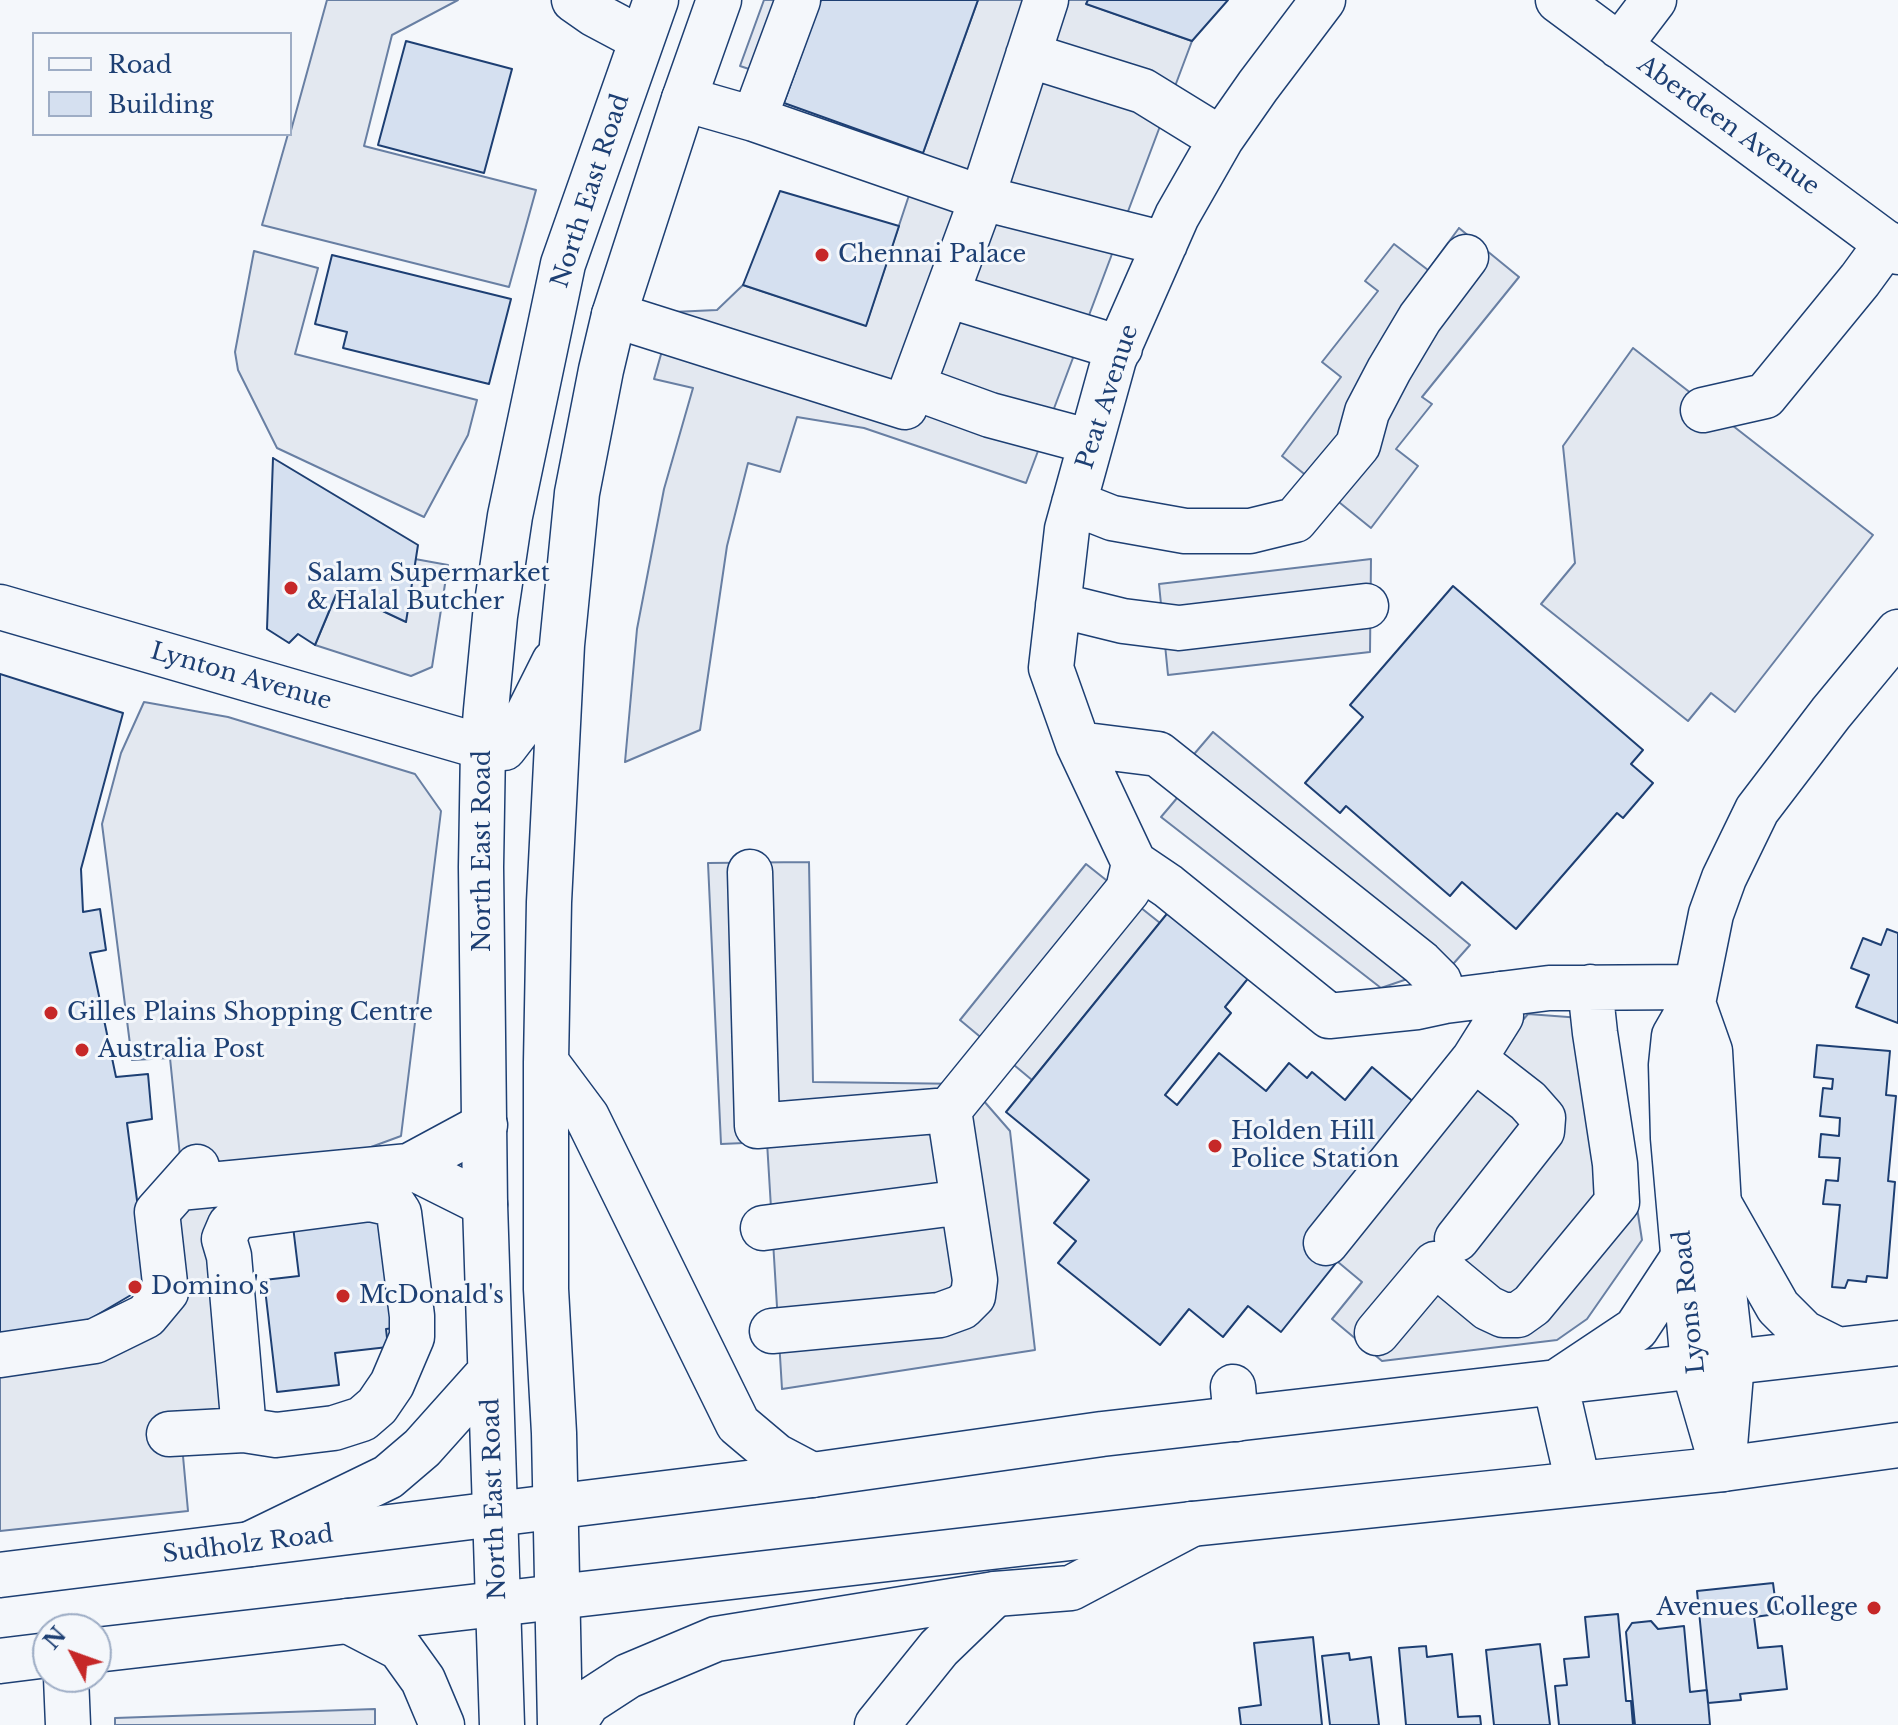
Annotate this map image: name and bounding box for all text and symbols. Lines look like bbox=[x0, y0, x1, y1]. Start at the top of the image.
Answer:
legend bbox=[32, 32, 292, 136]
text: Road bbox=[108, 50, 172, 79]
street label: Aberdeen Avenue bbox=[1631, 50, 1825, 202]
text: Building bbox=[108, 90, 214, 119]
street label: North East Road bbox=[546, 91, 636, 291]
place label: Chennai Palace bbox=[838, 241, 1026, 269]
marker: Chennai Palace bbox=[813, 246, 831, 264]
street label: Peat Avenue bbox=[1071, 321, 1145, 473]
place label: Salam Supermarket & Halal Butcher bbox=[307, 560, 550, 616]
marker: Salam Supermarket & Halal Butcher bbox=[282, 579, 300, 597]
street label: Lynton Avenue bbox=[147, 637, 335, 717]
street label: North East Road bbox=[469, 750, 497, 952]
place label: Gilles Plains Shopping Centre bbox=[67, 999, 433, 1027]
marker: Gilles Plains Shopping Centre bbox=[42, 1004, 60, 1022]
place label: Australia Post bbox=[98, 1036, 265, 1064]
marker: Australia Post bbox=[73, 1041, 91, 1059]
place label: Holden Hill Police Station bbox=[1231, 1118, 1399, 1174]
marker: Holden Hill Police Station bbox=[1206, 1137, 1224, 1155]
street label: Lyons Road bbox=[1668, 1229, 1712, 1375]
place label: Domino's bbox=[151, 1273, 269, 1301]
marker: Domino's bbox=[126, 1278, 144, 1296]
place label: McDonald's bbox=[359, 1282, 504, 1310]
marker: McDonald's bbox=[334, 1287, 352, 1305]
street label: North East Road bbox=[477, 1398, 513, 1600]
street label: Sudholz Road bbox=[161, 1520, 335, 1570]
place label: Avenues College bbox=[1657, 1594, 1858, 1622]
marker: Avenues College bbox=[1865, 1599, 1883, 1617]
north arrow bbox=[32, 1613, 112, 1693]
text: N bbox=[38, 1622, 72, 1655]

